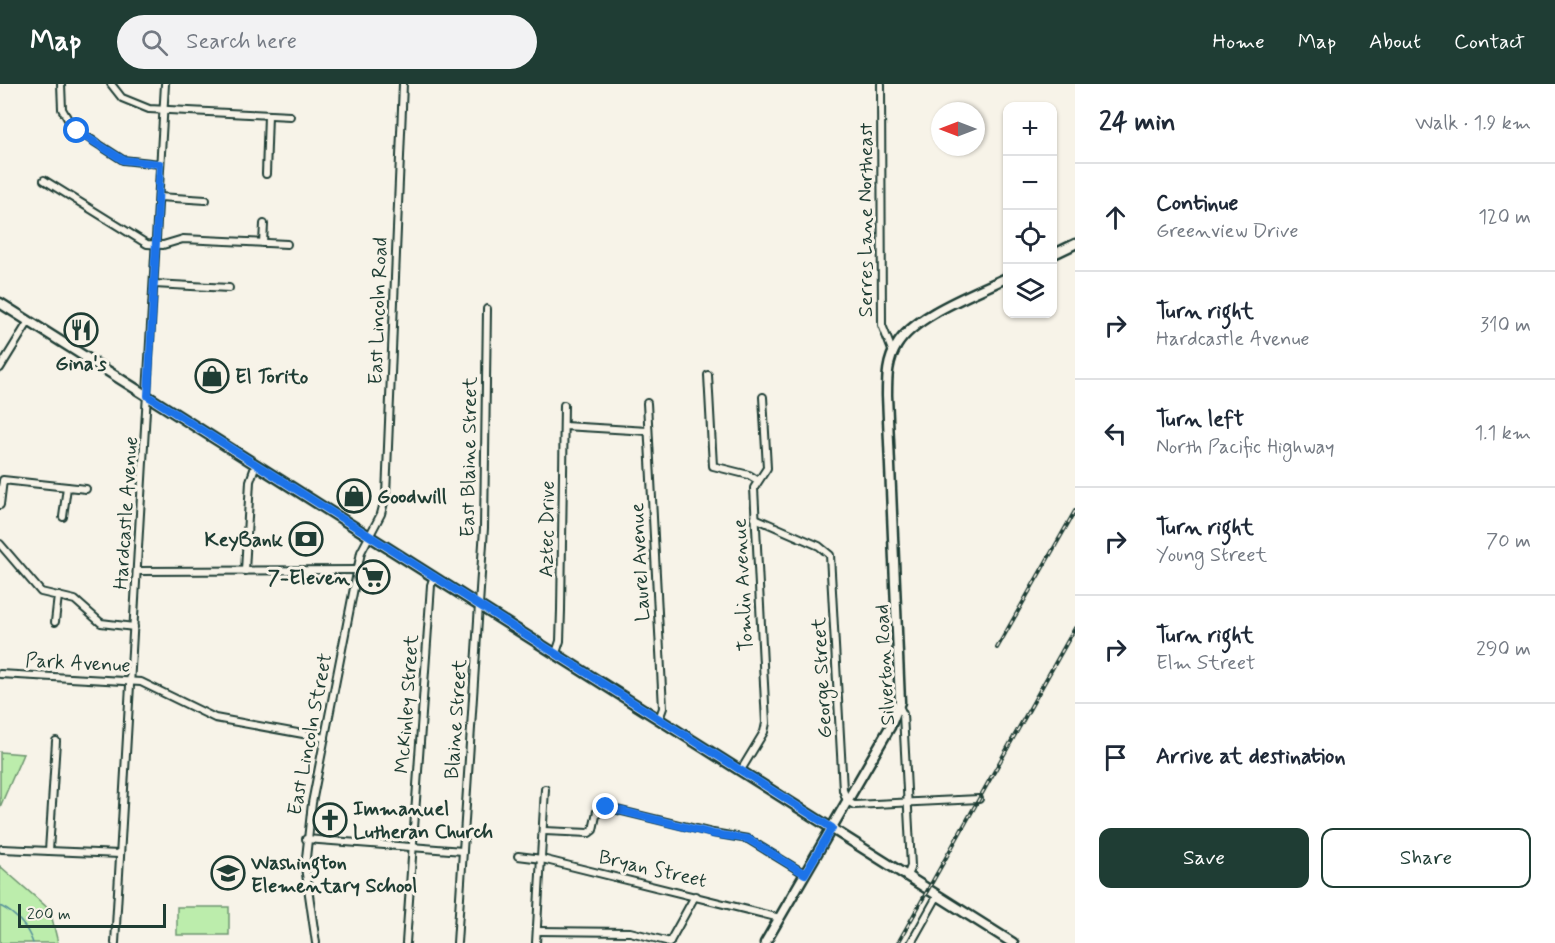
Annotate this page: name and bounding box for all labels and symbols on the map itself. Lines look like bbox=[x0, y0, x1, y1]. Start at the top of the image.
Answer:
north arrow bbox=[931, 102, 985, 156]
route start bbox=[63, 117, 89, 143]
street label: Serres Lane Northeast bbox=[853, 123, 880, 317]
street label: East Lincoln Road bbox=[362, 237, 395, 385]
restaurant icon: Gina's bbox=[63, 312, 99, 348]
place label: Gina's bbox=[55, 351, 107, 378]
shop icon: El Torito bbox=[194, 358, 230, 394]
place label: El Torito bbox=[235, 364, 309, 391]
street label: East Blaine Street bbox=[455, 376, 484, 538]
street label: Hardcastle Avenue bbox=[108, 436, 145, 591]
shop icon: Goodwill bbox=[336, 478, 372, 514]
street label: Aztec Drive bbox=[533, 480, 562, 578]
place label: Goodwill bbox=[377, 484, 447, 511]
street label: Laurel Avenue bbox=[624, 502, 657, 622]
street label: Tomlin Avenue bbox=[727, 518, 760, 652]
bank icon: KeyBank bbox=[288, 521, 324, 557]
place label: KeyBank bbox=[205, 527, 284, 554]
supermarket icon: 7-Eleven bbox=[355, 559, 391, 595]
place label: 7-Eleven bbox=[268, 565, 350, 592]
street label: Silverton Road bbox=[869, 603, 902, 726]
street label: George Street bbox=[806, 616, 840, 739]
street label: McKinley Street bbox=[389, 633, 426, 775]
street label: Park Avenue bbox=[25, 647, 131, 680]
street label: East Lincoln Street bbox=[282, 651, 339, 818]
street label: Blaine Street bbox=[439, 658, 474, 780]
route end bbox=[592, 793, 618, 819]
place label: Immanuel Lutheran Church bbox=[353, 796, 494, 846]
church icon: Immanuel Lutheran Church bbox=[312, 802, 348, 838]
street label: Bryan Street bbox=[596, 844, 709, 895]
place label: Washington Elementary School bbox=[250, 850, 417, 900]
school or university icon: Washington Elementary School bbox=[210, 855, 246, 891]
scale bar bbox=[18, 901, 166, 928]

